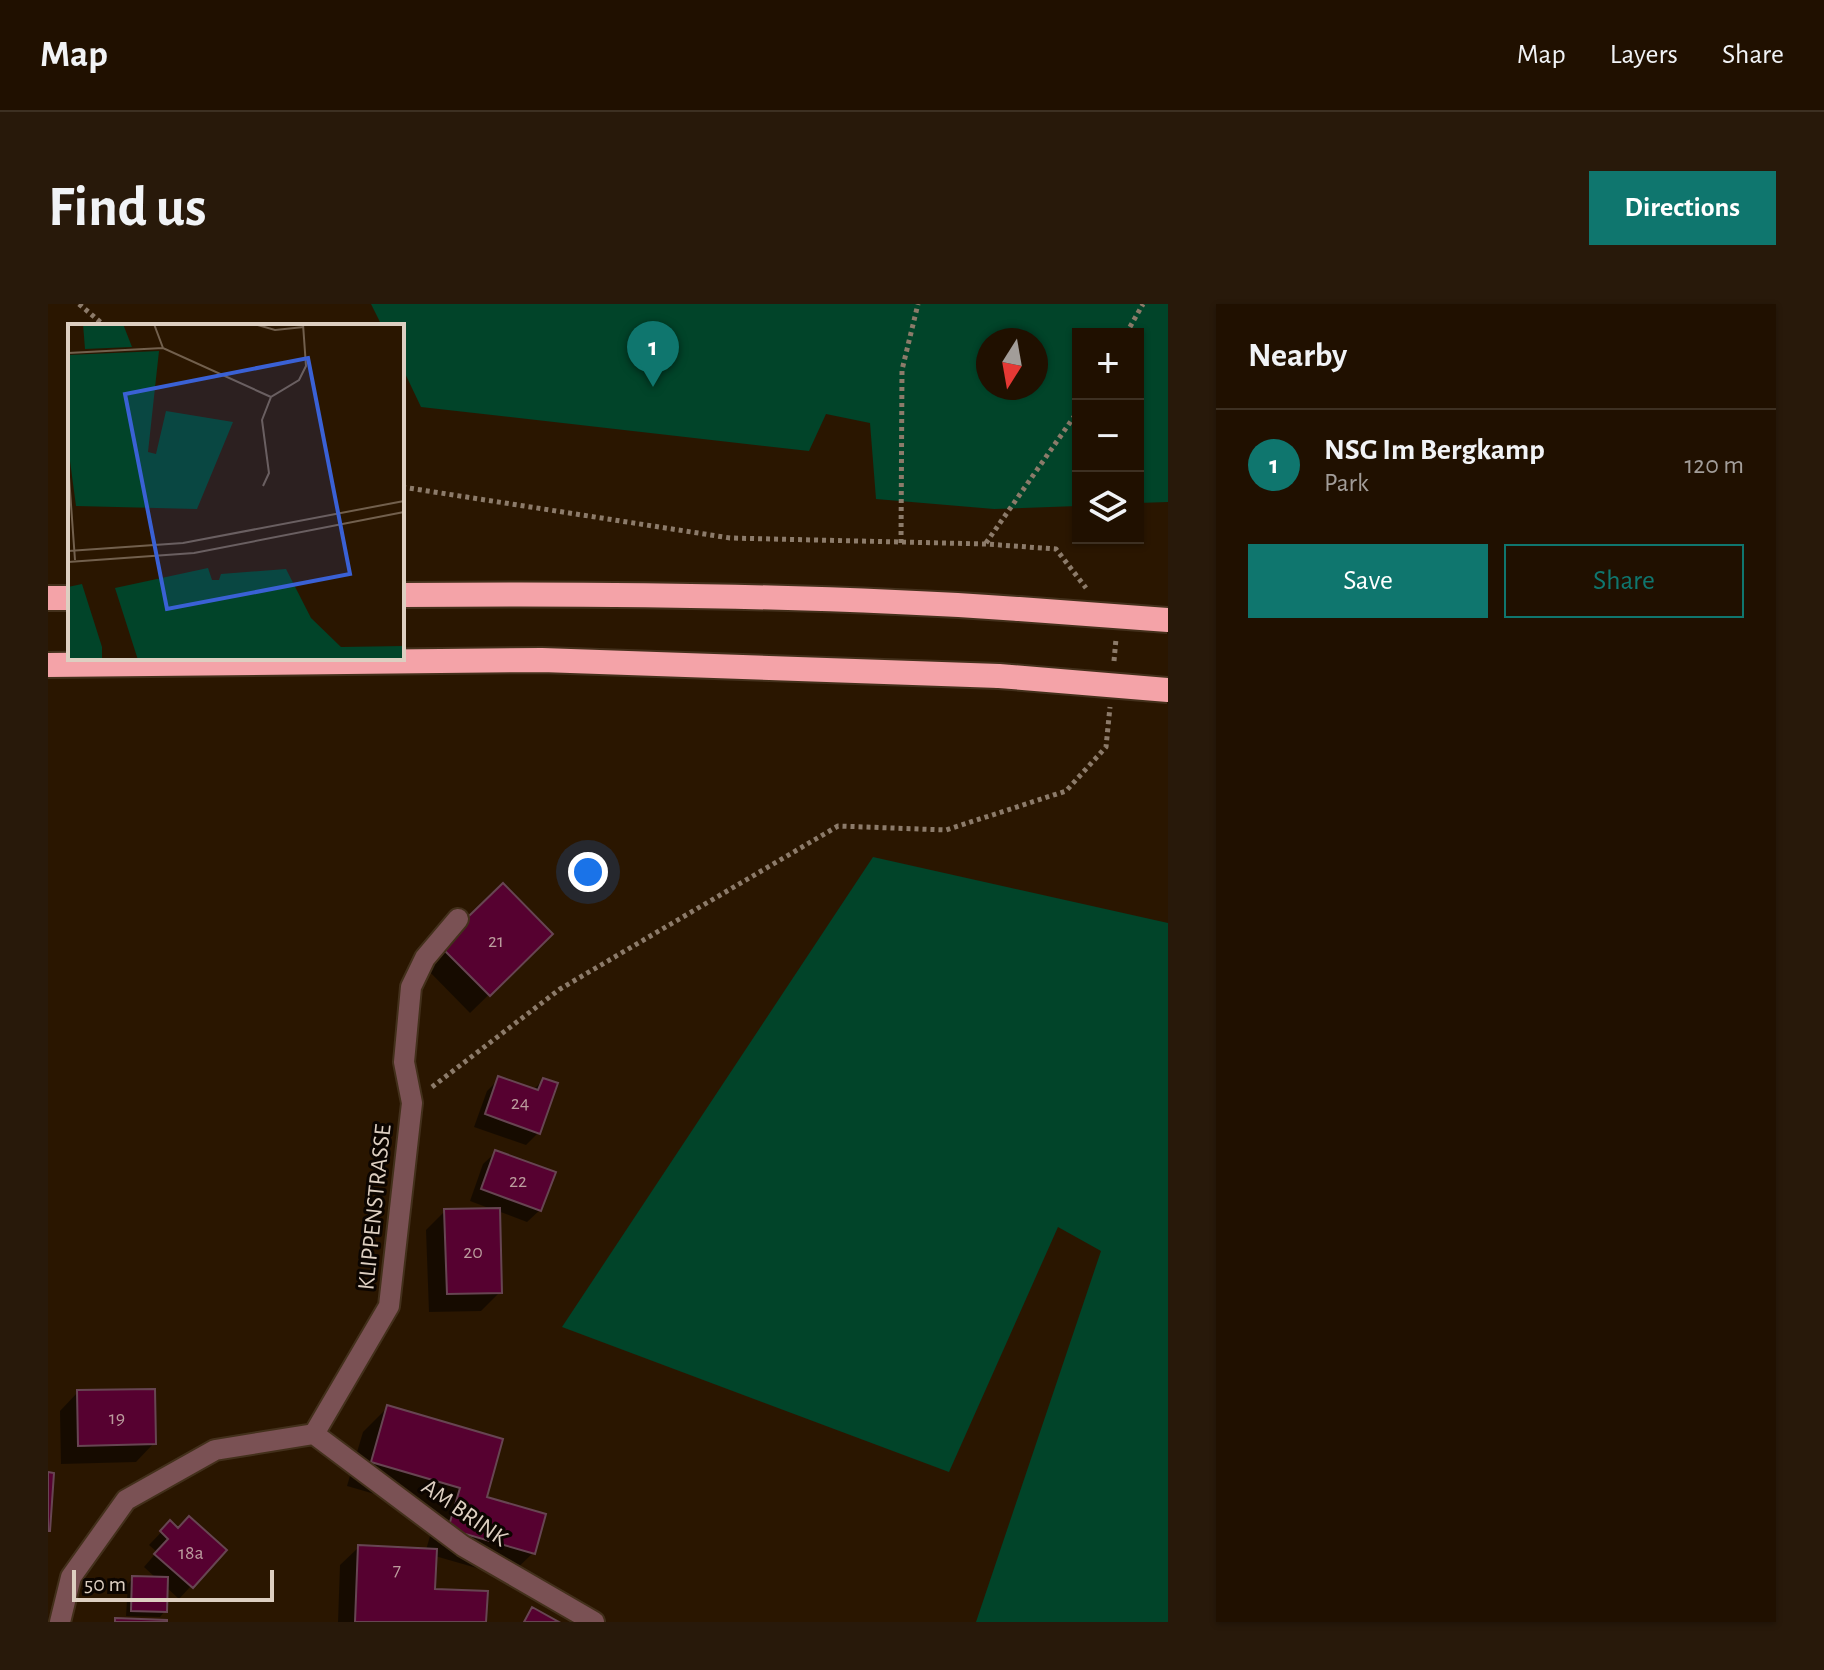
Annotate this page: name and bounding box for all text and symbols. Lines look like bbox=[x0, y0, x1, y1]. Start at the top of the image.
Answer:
text: Map bbox=[40, 36, 108, 74]
text: Map bbox=[1517, 41, 1566, 69]
text: Layers bbox=[1610, 41, 1678, 69]
text: Share bbox=[1722, 41, 1784, 69]
button: Directions bbox=[1589, 171, 1776, 245]
text: Find us bbox=[48, 180, 206, 236]
pin: 1 bbox=[627, 321, 679, 387]
inset map bbox=[68, 324, 404, 660]
north arrow bbox=[976, 328, 1048, 400]
map controls bbox=[1072, 328, 1144, 544]
button: + bbox=[1072, 328, 1144, 400]
text: Nearby bbox=[1248, 339, 1347, 373]
button: − bbox=[1072, 400, 1144, 472]
text: NSG Im Bergkamp bbox=[1324, 435, 1545, 465]
text: 1 bbox=[1269, 452, 1279, 478]
text: 120 m bbox=[1684, 452, 1744, 478]
text: Park bbox=[1324, 470, 1369, 496]
button: layers bbox=[1072, 472, 1144, 544]
button: Save bbox=[1248, 544, 1488, 618]
button: Share bbox=[1504, 544, 1744, 618]
your location bbox=[568, 852, 608, 892]
house number: 21 bbox=[488, 931, 504, 951]
house number: 24 bbox=[511, 1093, 529, 1113]
street label: KLIPPENSTRASSE bbox=[354, 1123, 396, 1291]
house number: 22 bbox=[509, 1171, 527, 1191]
house number: 20 bbox=[463, 1242, 483, 1262]
house number: 19 bbox=[109, 1408, 125, 1428]
street label: AM BRINK bbox=[417, 1475, 513, 1552]
house number: 18a bbox=[178, 1543, 204, 1563]
house number: 7 bbox=[393, 1560, 401, 1580]
scale bar bbox=[72, 1566, 274, 1602]
text: 50 m bbox=[84, 1573, 126, 1595]

